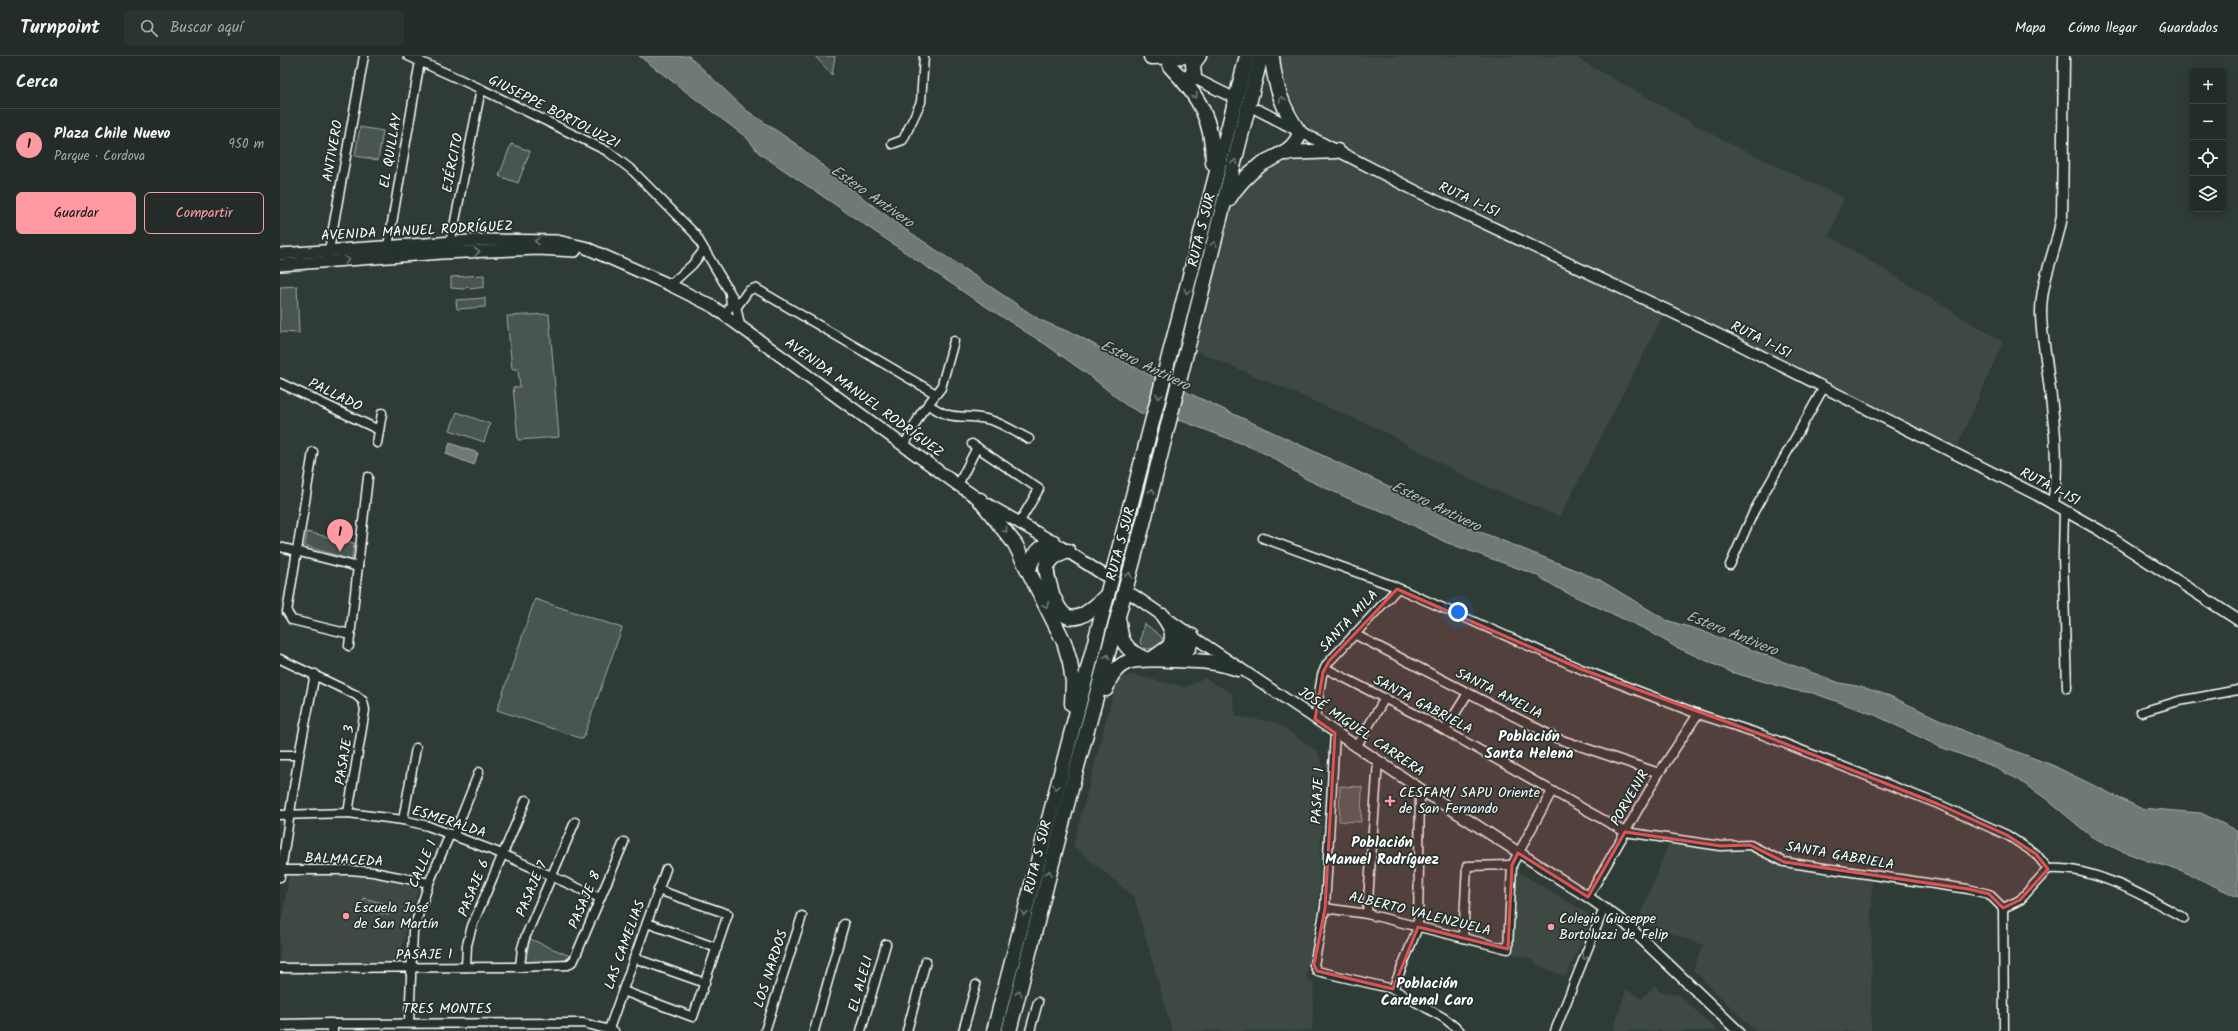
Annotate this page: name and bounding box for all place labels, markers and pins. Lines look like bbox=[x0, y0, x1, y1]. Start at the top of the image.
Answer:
pin: 1 bbox=[327, 519, 353, 552]
place label: CESFAM/ SAPU Oriente de San Fernando bbox=[1399, 782, 1541, 820]
marker: CESFAM/ SAPU Oriente de San Fernando bbox=[1384, 795, 1396, 807]
place label: Escuela José de San Martín bbox=[354, 897, 438, 935]
place label: Colegio Giuseppe Bortoluzzi de Felip bbox=[1559, 908, 1668, 946]
marker: Escuela José de San Martín bbox=[341, 911, 351, 921]
marker: Colegio Giuseppe Bortoluzzi de Felip bbox=[1546, 922, 1556, 932]

